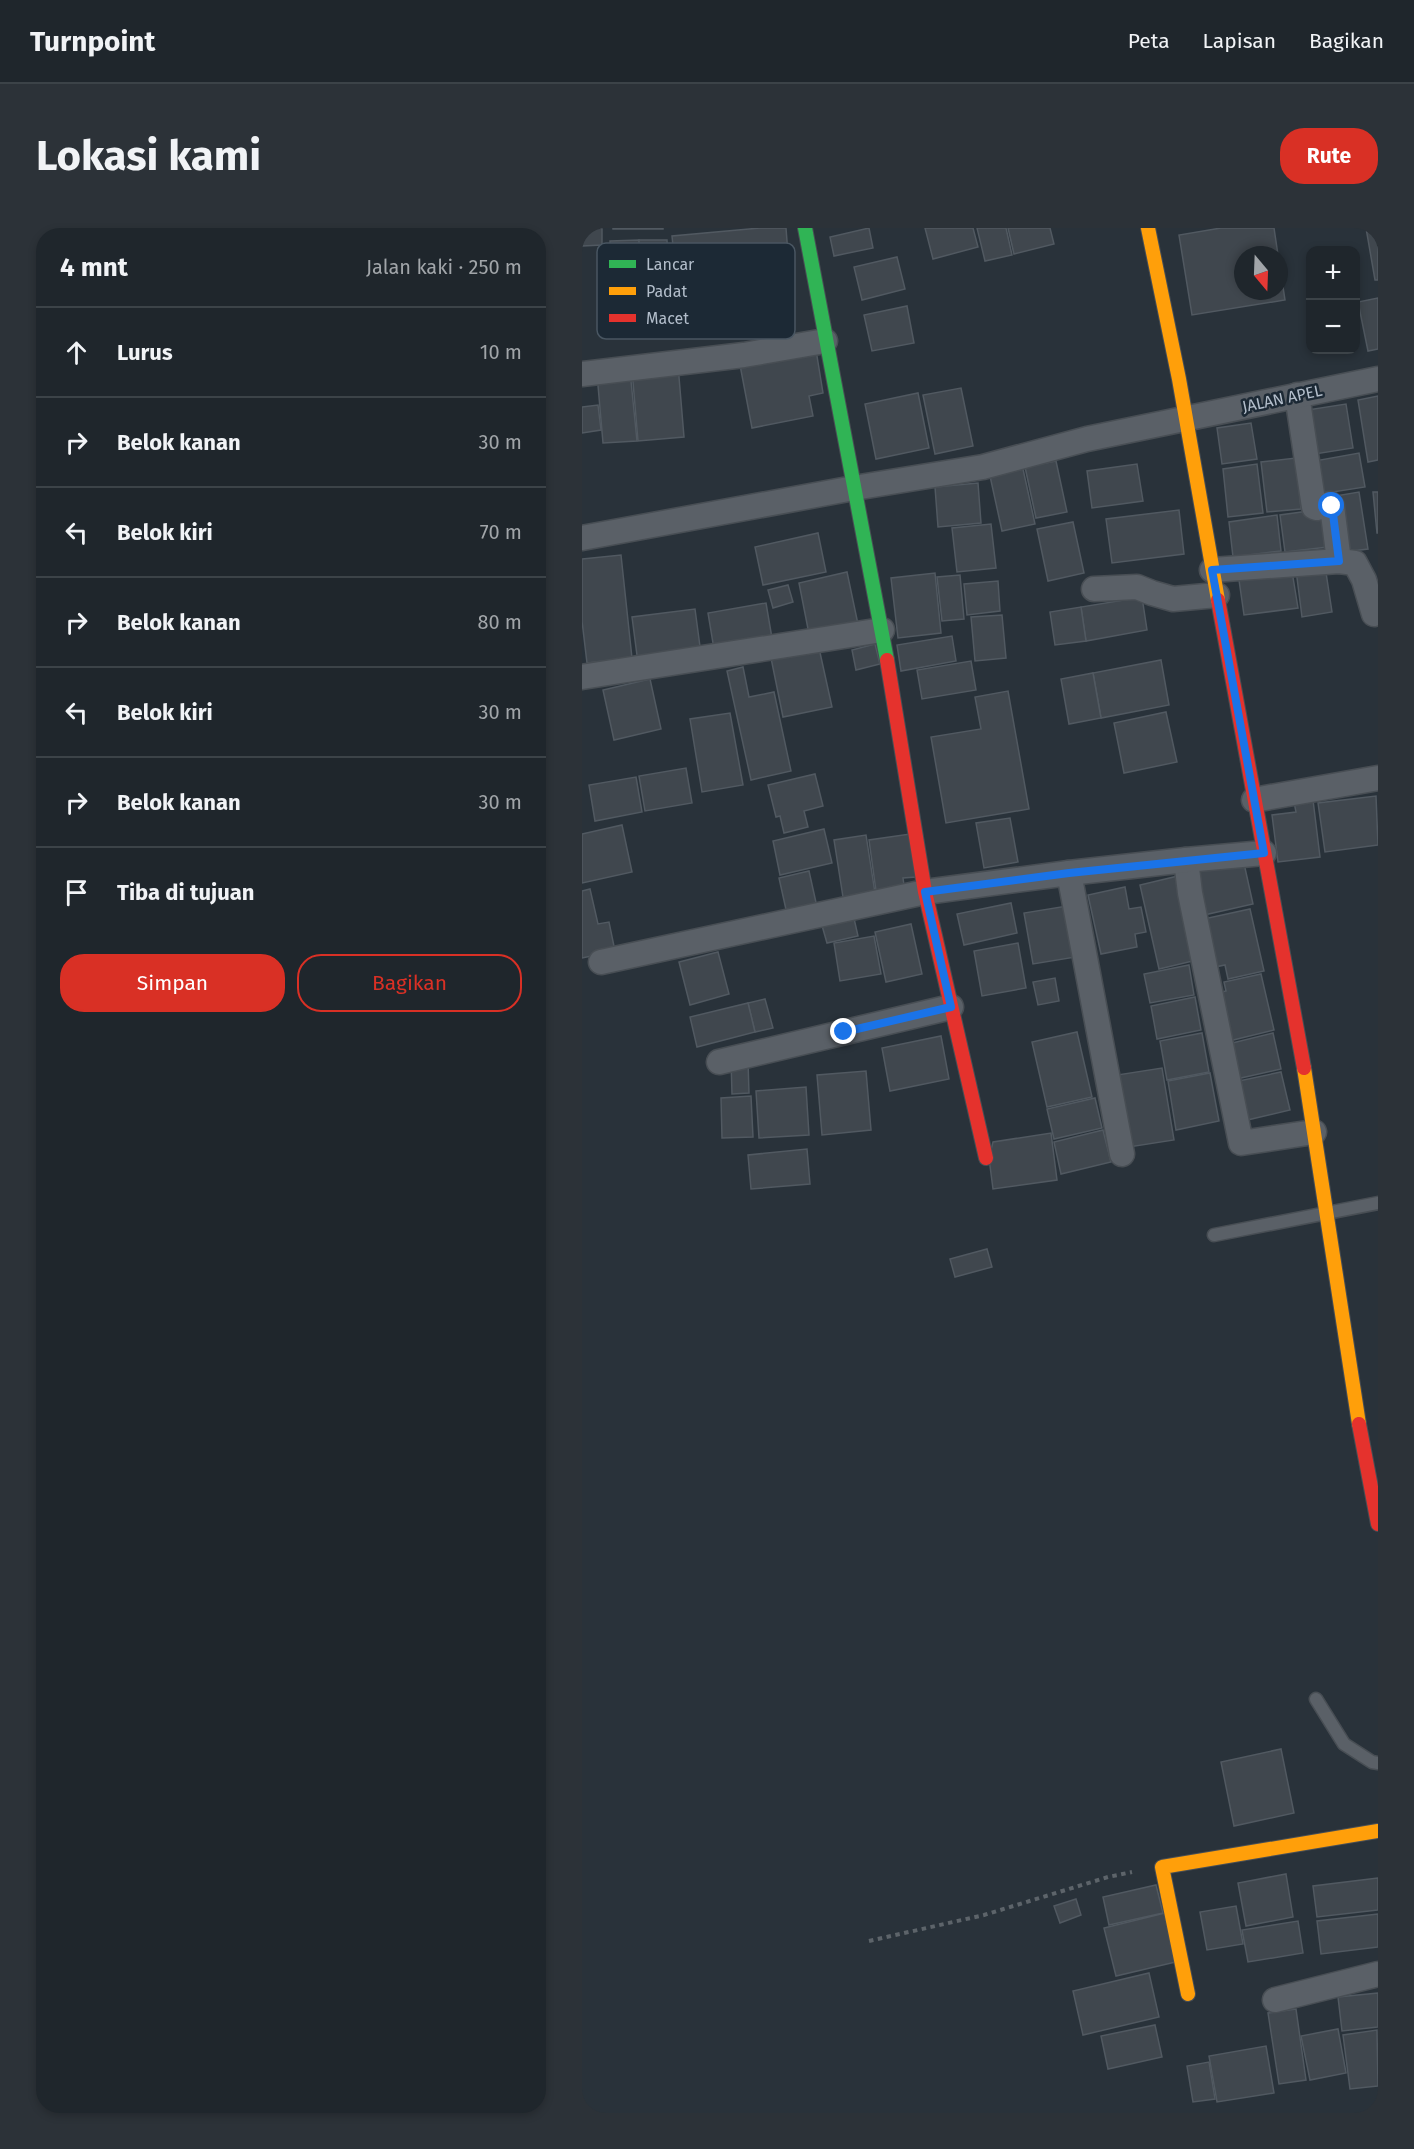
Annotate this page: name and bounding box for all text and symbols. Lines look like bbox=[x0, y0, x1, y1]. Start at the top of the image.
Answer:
text: Turnpoint bbox=[30, 25, 155, 58]
text: Peta bbox=[1128, 28, 1170, 54]
text: Lapisan bbox=[1203, 28, 1276, 54]
text: Bagikan bbox=[1309, 28, 1384, 54]
button: Rute bbox=[1280, 128, 1378, 184]
text: Lokasi kami bbox=[36, 131, 261, 181]
legend bbox=[597, 243, 795, 339]
north arrow bbox=[1234, 246, 1288, 300]
map controls bbox=[1306, 246, 1360, 354]
button: + bbox=[1306, 246, 1360, 300]
text: 4 mnt bbox=[60, 252, 128, 283]
text: Jalan kaki · 250 m bbox=[366, 255, 522, 279]
text: Lancar bbox=[646, 255, 695, 274]
text: Padat bbox=[646, 282, 687, 301]
button: − bbox=[1306, 300, 1360, 354]
text: Macet bbox=[646, 309, 689, 328]
icon: ahead bbox=[60, 336, 93, 369]
text: Lurus bbox=[117, 339, 173, 366]
text: 10 m bbox=[480, 340, 522, 364]
street label: JALAN APEL bbox=[1240, 381, 1324, 416]
icon: right bbox=[60, 426, 93, 459]
text: Belok kanan bbox=[117, 429, 241, 456]
text: 30 m bbox=[478, 430, 522, 454]
route start bbox=[1318, 492, 1344, 518]
icon: left bbox=[60, 516, 93, 549]
text: Belok kiri bbox=[117, 519, 213, 546]
text: 70 m bbox=[480, 520, 522, 544]
icon: right bbox=[60, 606, 93, 639]
text: Belok kanan bbox=[117, 609, 241, 636]
text: 80 m bbox=[477, 610, 522, 634]
icon: left bbox=[60, 696, 93, 729]
text: Belok kiri bbox=[117, 699, 213, 726]
text: 30 m bbox=[478, 700, 522, 724]
icon: right bbox=[60, 786, 93, 819]
text: Belok kanan bbox=[117, 789, 241, 816]
text: 30 m bbox=[478, 790, 522, 814]
icon: arrive bbox=[60, 876, 93, 909]
text: Tiba di tujuan bbox=[117, 879, 254, 906]
button: Simpan bbox=[60, 954, 285, 1012]
button: Bagikan bbox=[297, 954, 522, 1012]
route end bbox=[830, 1018, 856, 1044]

